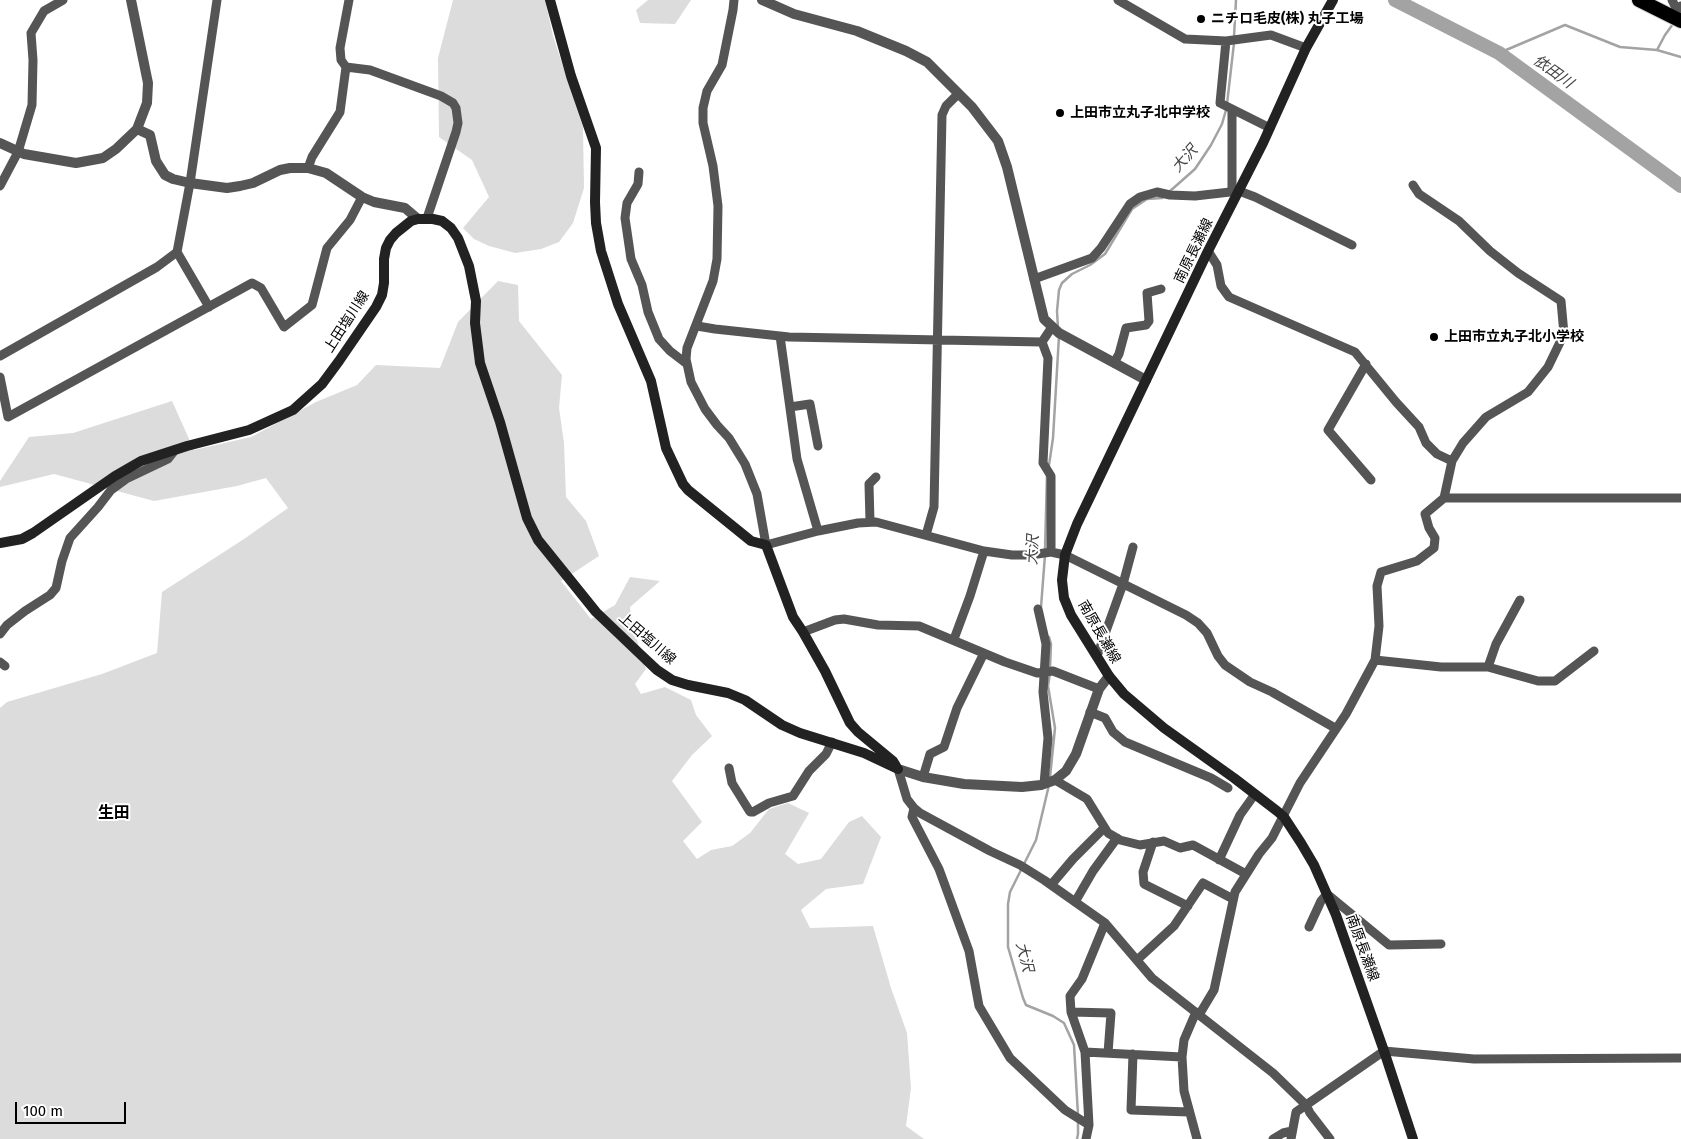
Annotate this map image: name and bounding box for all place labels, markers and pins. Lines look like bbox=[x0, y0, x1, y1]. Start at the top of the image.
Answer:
place label: ニチロ毛皮(株) 丸子工場 bbox=[1211, 11, 1363, 27]
marker: ニチロ毛皮(株) 丸子工場 bbox=[1195, 13, 1207, 25]
place label: 上田市立丸子北中学校 bbox=[1070, 105, 1210, 121]
marker: 上田市立丸子北中学校 bbox=[1054, 107, 1066, 119]
place label: 上田市立丸子北小学校 bbox=[1444, 329, 1584, 345]
marker: 上田市立丸子北小学校 bbox=[1428, 331, 1440, 343]

